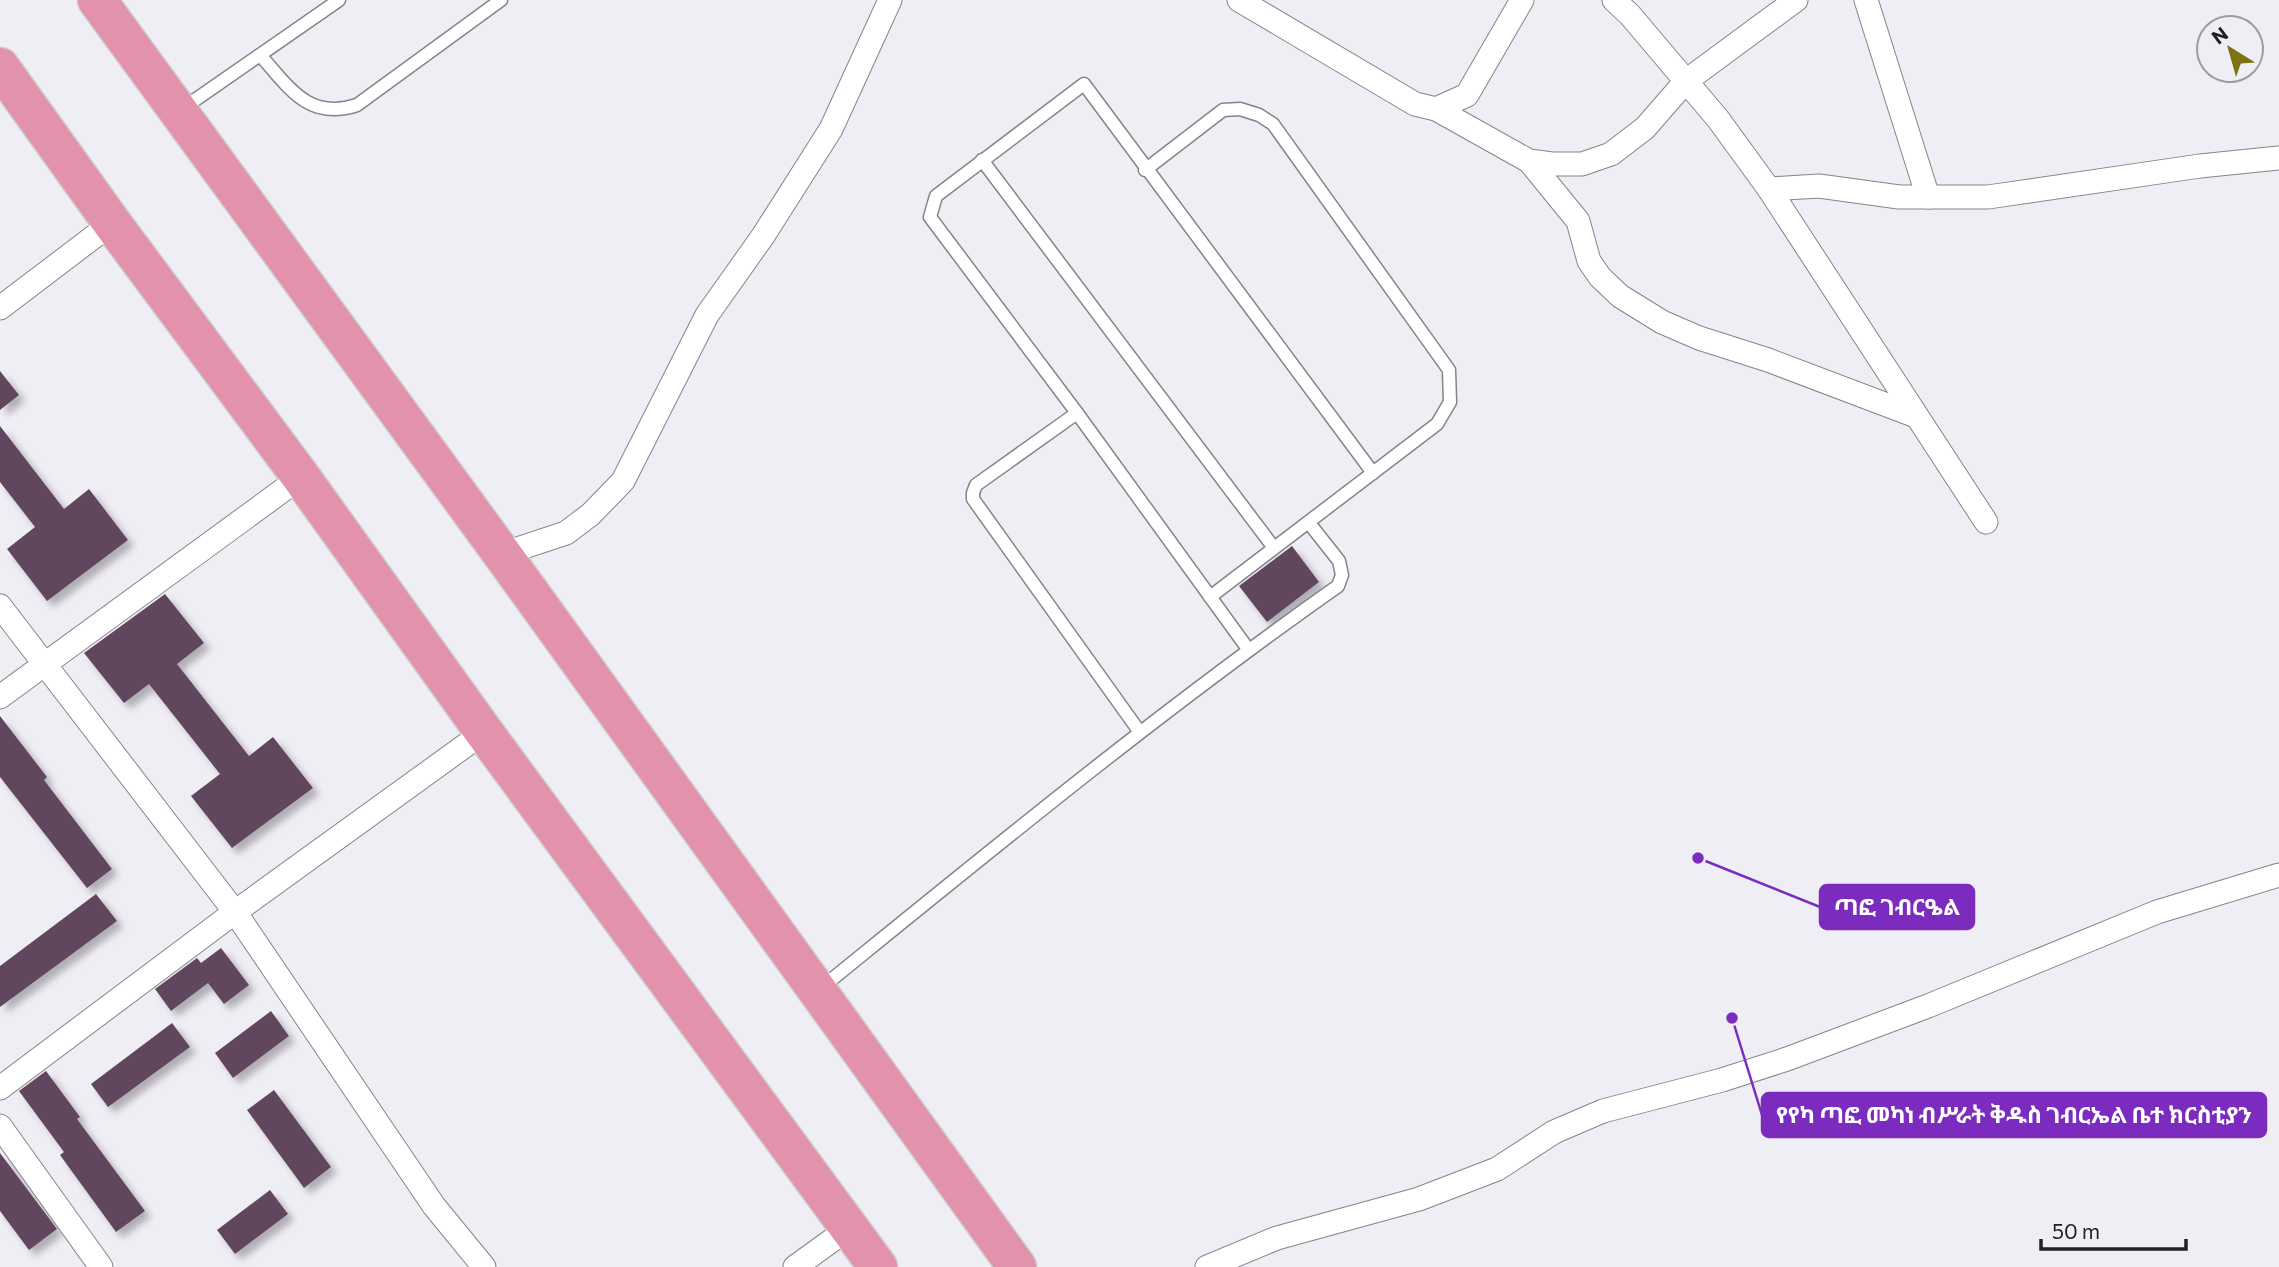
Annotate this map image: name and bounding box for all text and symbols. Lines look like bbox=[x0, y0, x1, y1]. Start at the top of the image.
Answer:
north arrow bbox=[2195, 14, 2265, 84]
text: N bbox=[2207, 22, 2232, 49]
callout: ጣፎ ገብርዔል bbox=[1820, 885, 1974, 929]
text: ጣፎ ገብርዔል bbox=[1834, 892, 1960, 920]
callout: የየካ ጣፎ መካነ ብሥራት ቅዱስ ገብርኤል ቤተ ክርስቲያን bbox=[1762, 1093, 2266, 1137]
text: የየካ ጣፎ መካነ ብሥራት ቅዱስ ገብርኤል ቤተ ክርስቲያን bbox=[1776, 1100, 2252, 1128]
scale bar bbox=[2041, 1208, 2186, 1252]
text: 50 m bbox=[2052, 1218, 2100, 1243]

